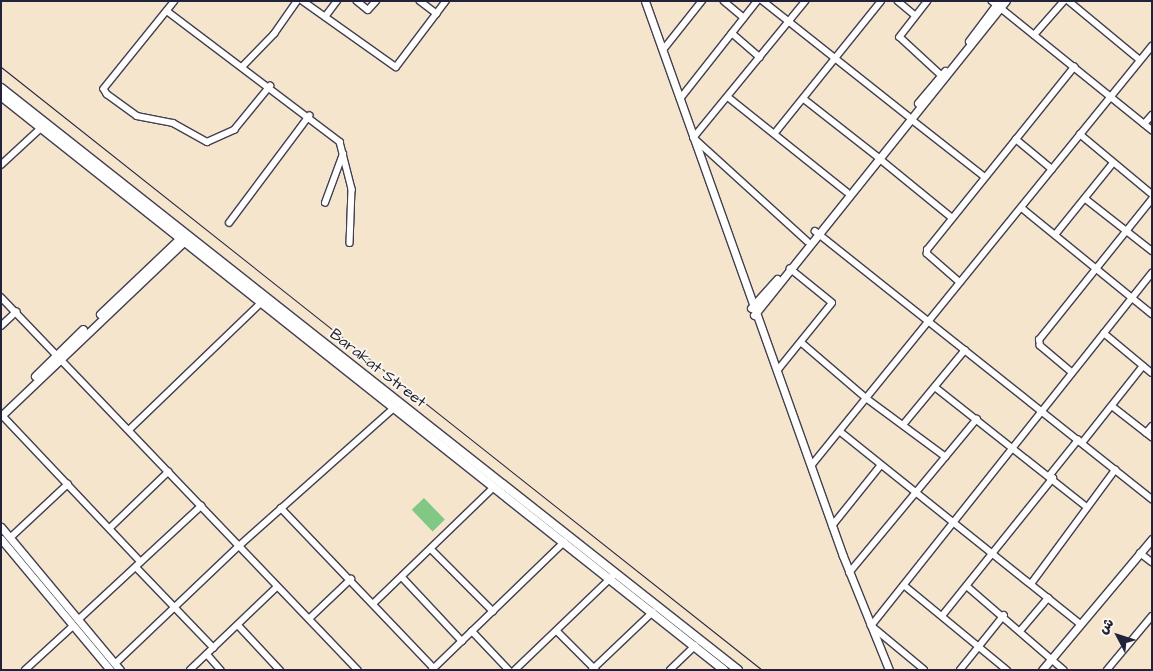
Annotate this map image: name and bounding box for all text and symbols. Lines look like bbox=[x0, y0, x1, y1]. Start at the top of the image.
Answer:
street label: Barakat Street bbox=[326, 325, 430, 411]
north arrow bbox=[1093, 611, 1143, 661]
text: ش bbox=[1094, 614, 1119, 639]

